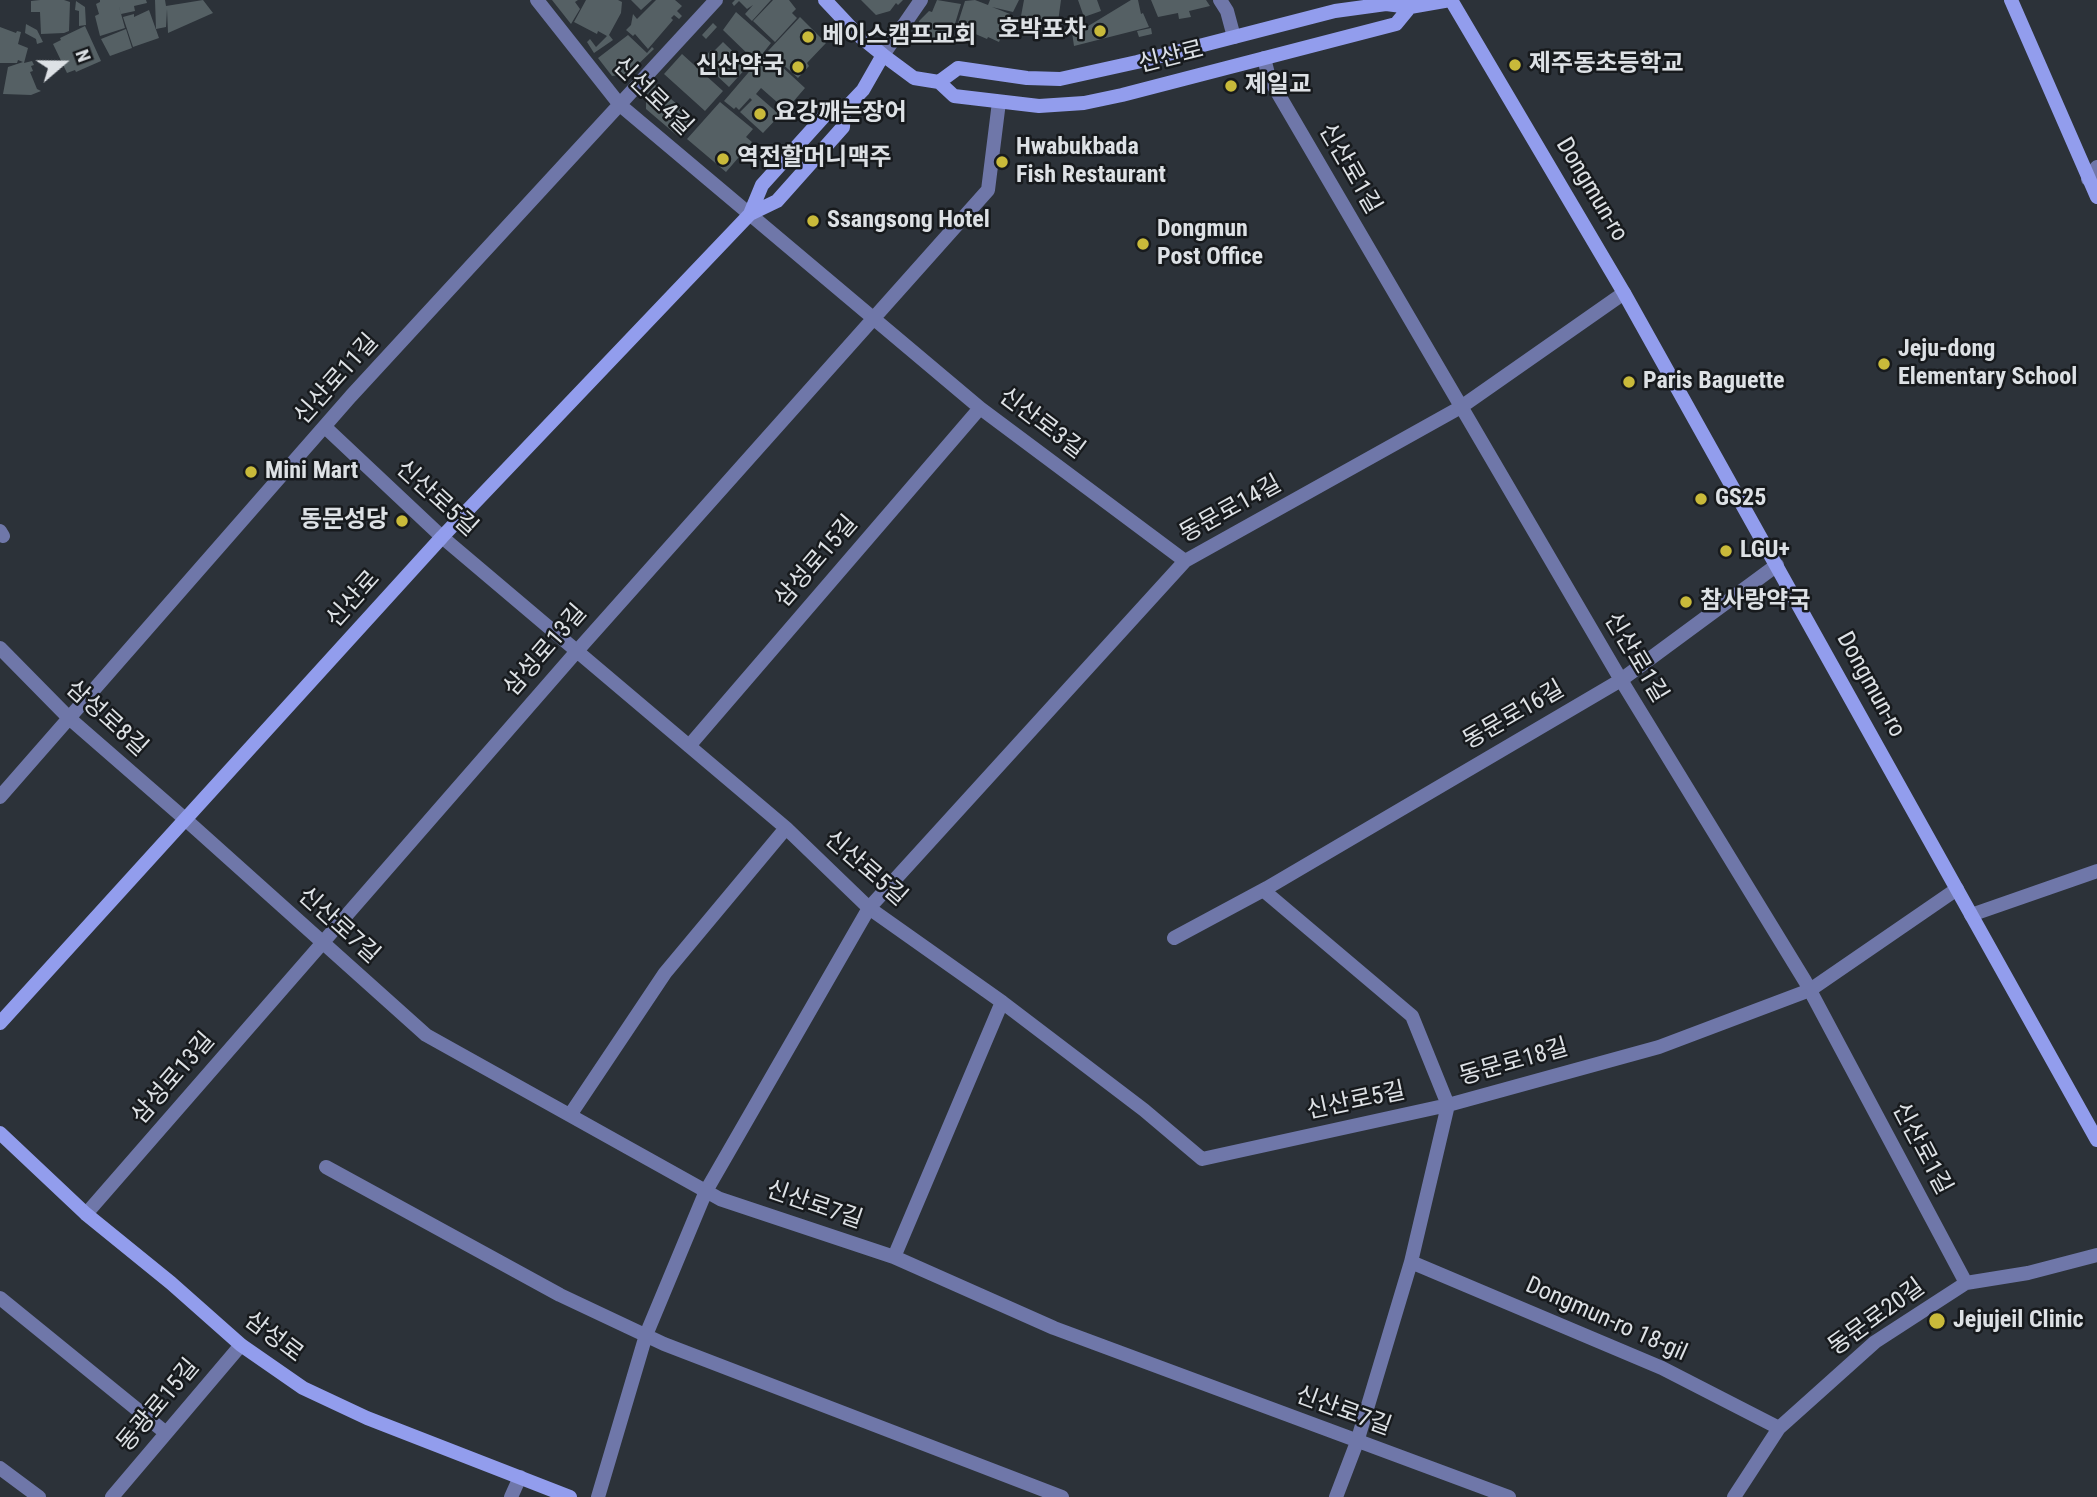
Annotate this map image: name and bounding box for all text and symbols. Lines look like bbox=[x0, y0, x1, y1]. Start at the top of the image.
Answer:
place label: 호박포차 bbox=[998, 17, 1086, 45]
place label: 베이스캠프교회 bbox=[822, 23, 977, 51]
marker: 호박포차 bbox=[1092, 23, 1108, 39]
north arrow bbox=[28, 28, 98, 98]
marker: 베이스캠프교회 bbox=[800, 29, 816, 45]
street label: 신산로 bbox=[1135, 36, 1207, 80]
text: N bbox=[70, 46, 96, 65]
place label: 제주동초등학교 bbox=[1529, 51, 1684, 79]
street label: 신선로4길 bbox=[606, 52, 698, 142]
place label: 신산약국 bbox=[696, 53, 784, 81]
marker: 제주동초등학교 bbox=[1507, 57, 1523, 73]
marker: 신산약국 bbox=[790, 59, 806, 75]
place label: 제일교 bbox=[1245, 72, 1311, 100]
marker: 제일교 bbox=[1223, 78, 1239, 94]
place label: 요강깨는장어 bbox=[774, 100, 906, 128]
marker: 요강깨는장어 bbox=[752, 106, 768, 122]
street label: 신산로1길 bbox=[1311, 118, 1387, 220]
street label: Dongmun-ro bbox=[1549, 133, 1633, 247]
place label: Hwabukbada Fish Restaurant bbox=[1016, 134, 1166, 190]
place label: 역전할머니맥주 bbox=[737, 145, 892, 173]
marker: 역전할머니맥주 bbox=[715, 151, 731, 167]
marker: Hwabukbada Fish Restaurant bbox=[994, 154, 1010, 170]
place label: Ssangsong Hotel bbox=[827, 207, 990, 235]
marker: Ssangsong Hotel bbox=[805, 213, 821, 229]
place label: Dongmun Post Office bbox=[1157, 216, 1263, 272]
marker: Dongmun Post Office bbox=[1135, 236, 1151, 252]
street label: 신산로11길 bbox=[289, 329, 385, 431]
place label: Jeju-dong Elementary School bbox=[1898, 336, 2077, 392]
marker: Jeju-dong Elementary School bbox=[1876, 356, 1892, 372]
place label: Paris Baguette bbox=[1643, 368, 1785, 396]
marker: Paris Baguette bbox=[1621, 374, 1637, 390]
street label: 신산로3길 bbox=[992, 382, 1090, 466]
street label: 신산로5길 bbox=[389, 455, 483, 543]
place label: Mini Mart bbox=[265, 458, 358, 486]
marker: Mini Mart bbox=[243, 464, 259, 480]
street label: 동문로14길 bbox=[1175, 470, 1287, 550]
place label: GS25 bbox=[1715, 485, 1766, 513]
marker: GS25 bbox=[1693, 491, 1709, 507]
place label: 동문성당 bbox=[300, 507, 388, 535]
street label: 삼성로15길 bbox=[769, 510, 865, 614]
marker: 동문성당 bbox=[394, 513, 410, 529]
place label: LGU+ bbox=[1740, 537, 1790, 565]
marker: LGU+ bbox=[1718, 543, 1734, 559]
street label: 신산로 bbox=[321, 566, 387, 634]
place label: 참사랑약국 bbox=[1700, 588, 1810, 616]
marker: 참사랑약국 bbox=[1678, 594, 1694, 610]
street label: 삼성로13길 bbox=[498, 599, 594, 703]
street label: 신산로1길 bbox=[1597, 608, 1673, 708]
street label: Dongmun-ro bbox=[1829, 627, 1911, 743]
street label: 삼성로8길 bbox=[59, 675, 153, 763]
street label: 동문로16길 bbox=[1458, 676, 1570, 756]
street label: 신산로5길 bbox=[818, 825, 912, 913]
street label: 신산로7길 bbox=[291, 882, 385, 970]
street label: 삼성로13길 bbox=[126, 1027, 222, 1131]
street label: 동문로18길 bbox=[1456, 1034, 1572, 1092]
street label: 신산로5길 bbox=[1304, 1078, 1408, 1126]
street label: 신산로1길 bbox=[1885, 1098, 1957, 1200]
street label: 신산로7길 bbox=[762, 1176, 866, 1236]
street label: Dongmun-ro 18-gil bbox=[1521, 1272, 1691, 1368]
street label: 동문로20길 bbox=[1823, 1273, 1931, 1363]
street label: 삼성로 bbox=[238, 1307, 308, 1369]
place label: Jejujeil Clinic bbox=[1953, 1307, 2084, 1335]
marker: Jejujeil Clinic bbox=[1927, 1311, 1947, 1331]
street label: 동광로15길 bbox=[112, 1354, 206, 1458]
street label: 신산로7길 bbox=[1291, 1381, 1395, 1443]

